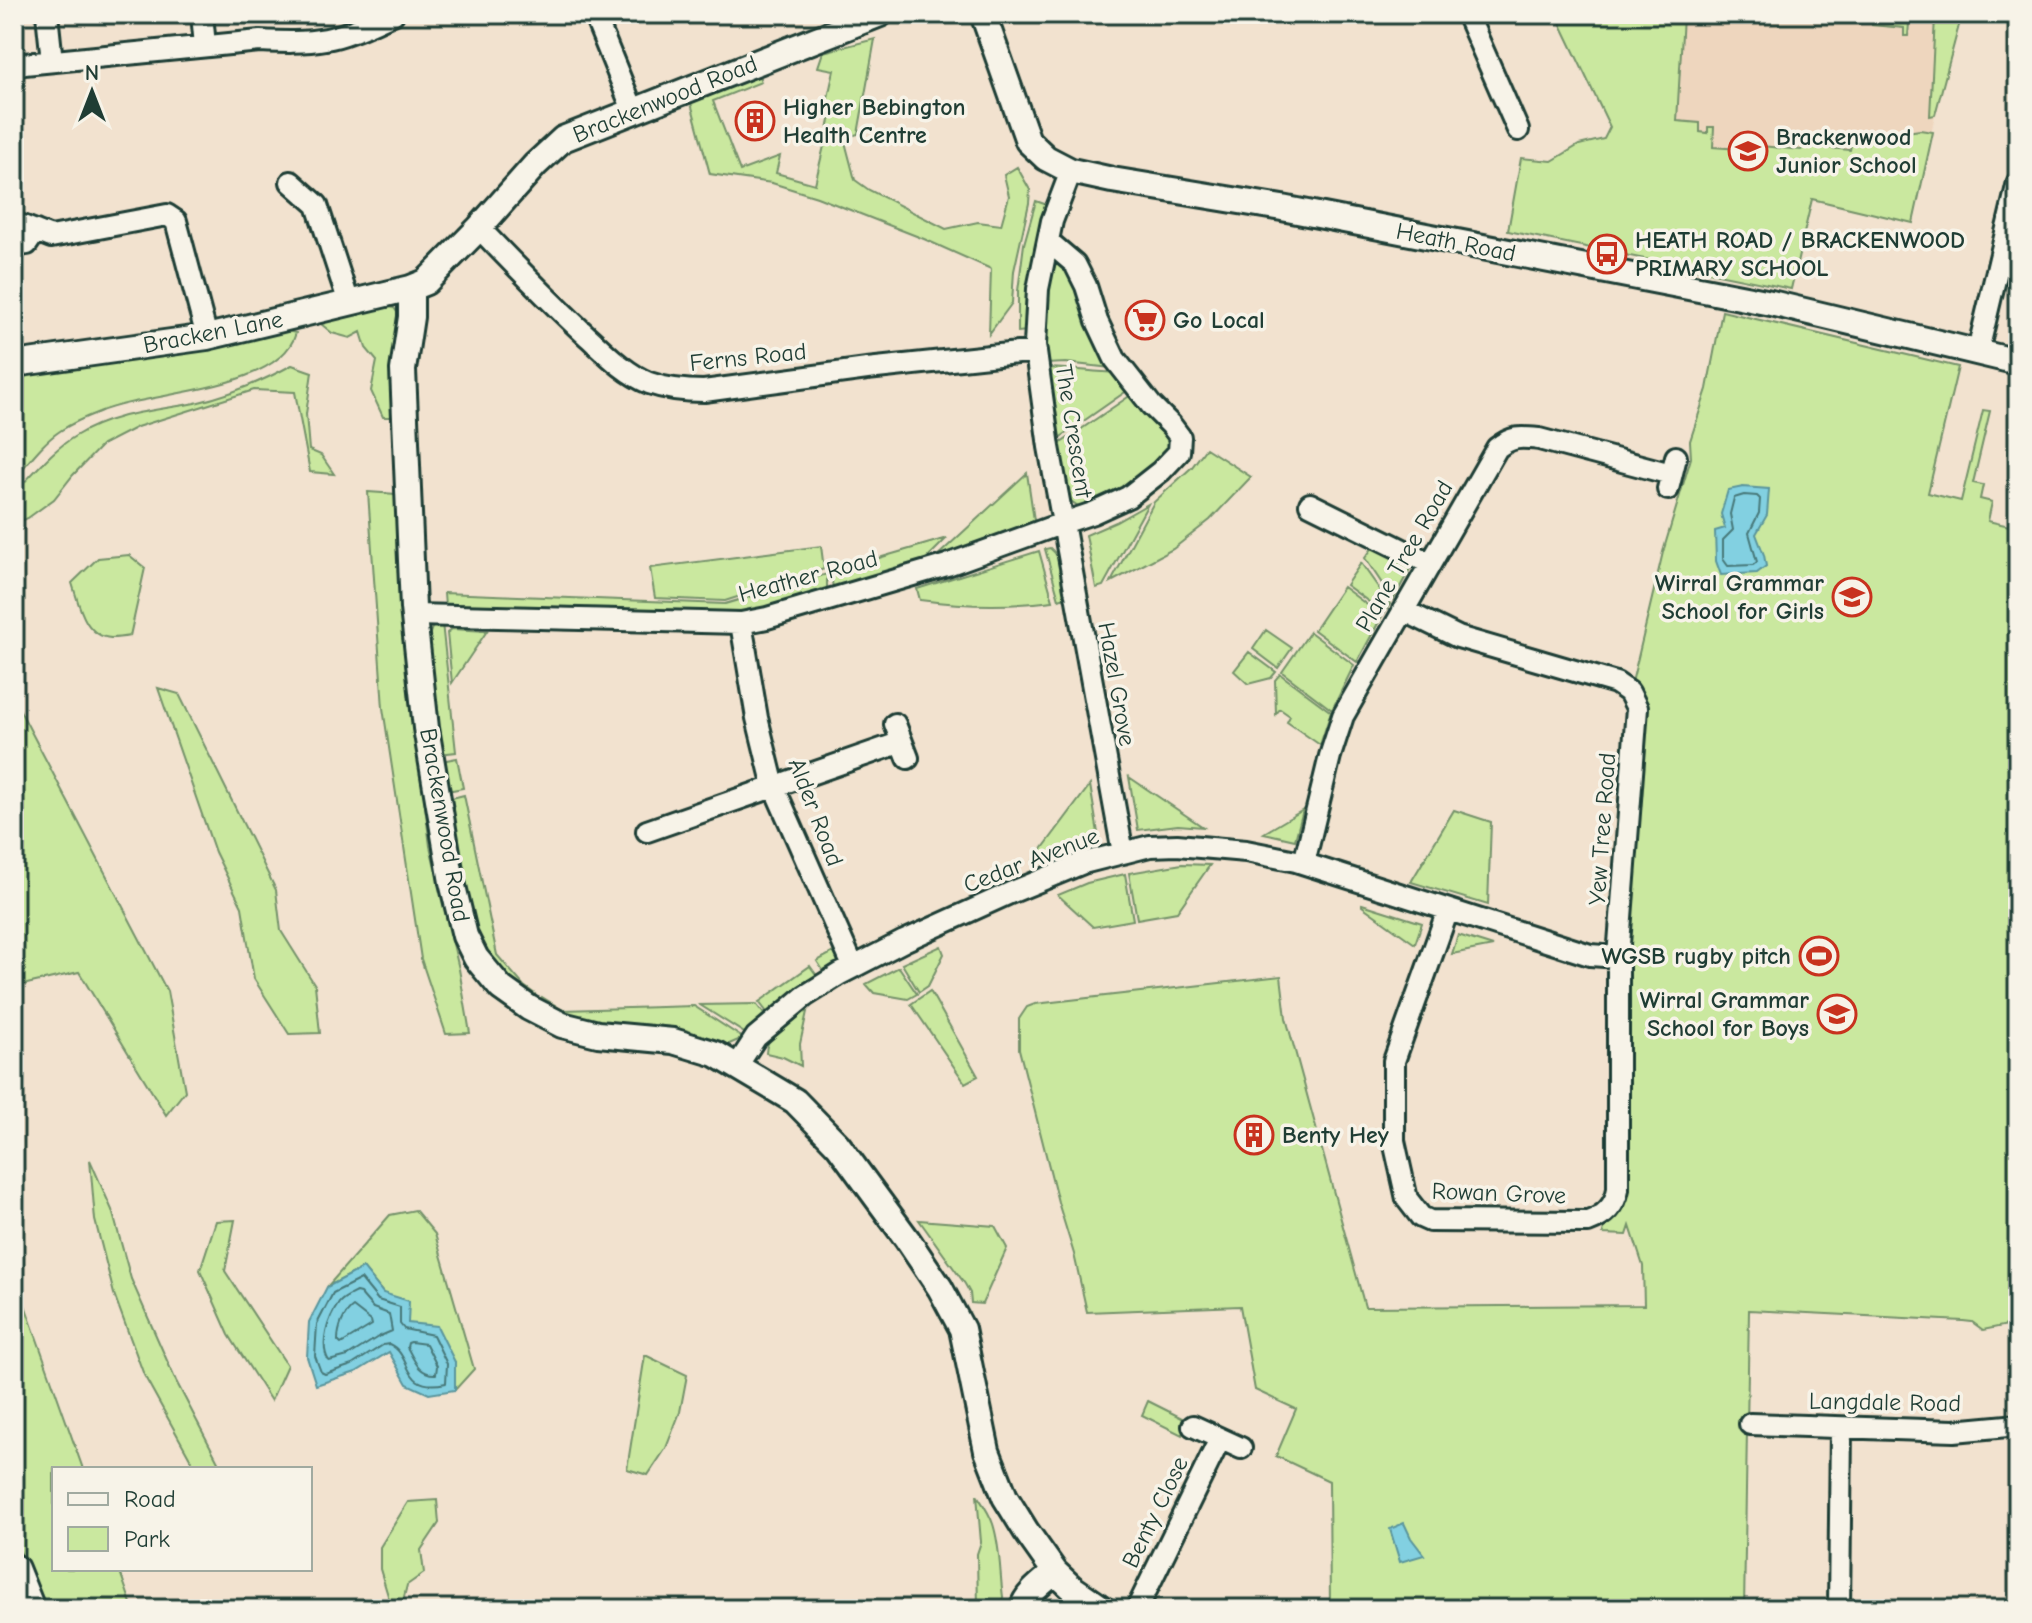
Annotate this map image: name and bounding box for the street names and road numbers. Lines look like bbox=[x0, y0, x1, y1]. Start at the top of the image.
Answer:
street label: Brackenwood Road bbox=[569, 49, 761, 149]
street label: Heath Road bbox=[1394, 217, 1518, 267]
street label: Bracken Lane bbox=[141, 305, 285, 359]
street label: Ferns Road bbox=[688, 337, 808, 377]
street label: The Crescent bbox=[1050, 362, 1099, 501]
street label: Plane Tree Road bbox=[1349, 475, 1459, 637]
street label: Heather Road bbox=[735, 544, 881, 608]
street label: Hazel Grove bbox=[1092, 620, 1142, 748]
street label: Brackenwood Road bbox=[414, 726, 476, 924]
street label: Yew Tree Road bbox=[1583, 752, 1621, 906]
street label: Alder Road bbox=[783, 754, 849, 870]
street label: Cedar Avenue bbox=[959, 821, 1103, 899]
street label: Rowan Grove bbox=[1431, 1177, 1567, 1209]
street label: Langdale Road bbox=[1809, 1387, 1961, 1417]
street label: Benty Close bbox=[1116, 1452, 1194, 1572]

